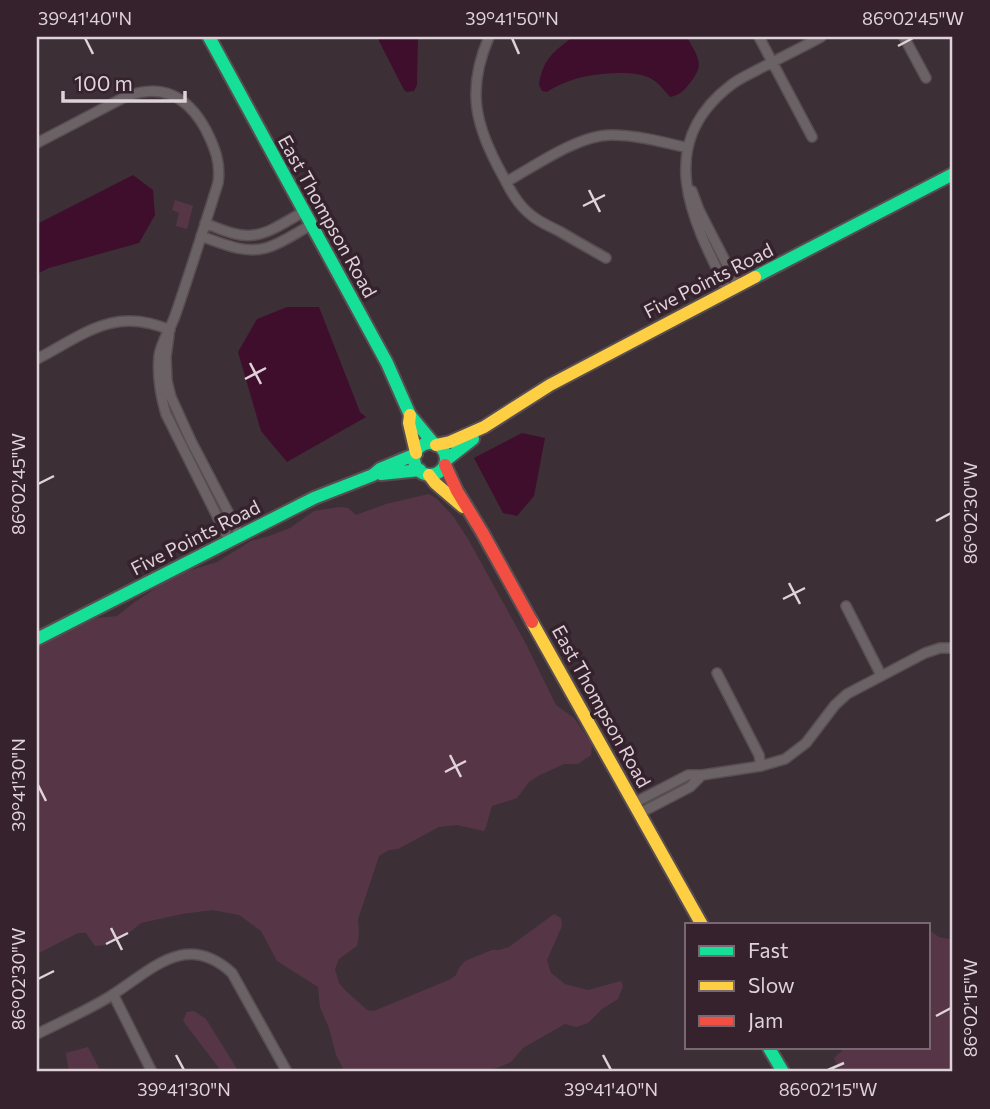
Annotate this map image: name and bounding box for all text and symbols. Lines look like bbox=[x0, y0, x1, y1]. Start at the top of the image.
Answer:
text: 39°41'40"N bbox=[38, 7, 132, 29]
text: 39°41'50"N bbox=[465, 7, 559, 29]
text: 86°02'45"W bbox=[862, 7, 964, 29]
scale bar bbox=[63, 60, 186, 104]
text: 100 m bbox=[74, 70, 133, 95]
street label: East Thompson Road bbox=[274, 131, 382, 301]
street label: Five Points Road bbox=[640, 238, 776, 322]
text: 86°02'45"W bbox=[7, 433, 29, 535]
text: 86°02'30"W bbox=[959, 462, 981, 564]
street label: Five Points Road bbox=[127, 495, 263, 579]
street label: East Thompson Road bbox=[548, 621, 656, 791]
text: 39°41'30"N bbox=[7, 738, 29, 832]
legend bbox=[685, 923, 930, 1050]
text: 86°02'30"W bbox=[7, 928, 29, 1030]
text: Fast bbox=[748, 937, 789, 962]
text: 86°02'15"W bbox=[959, 959, 981, 1057]
text: Slow bbox=[748, 972, 795, 997]
text: Jam bbox=[748, 1007, 783, 1032]
text: 39°41'30"N bbox=[137, 1078, 231, 1100]
text: 39°41'40"N bbox=[564, 1078, 658, 1100]
text: 86°02'15"W bbox=[779, 1078, 877, 1100]

